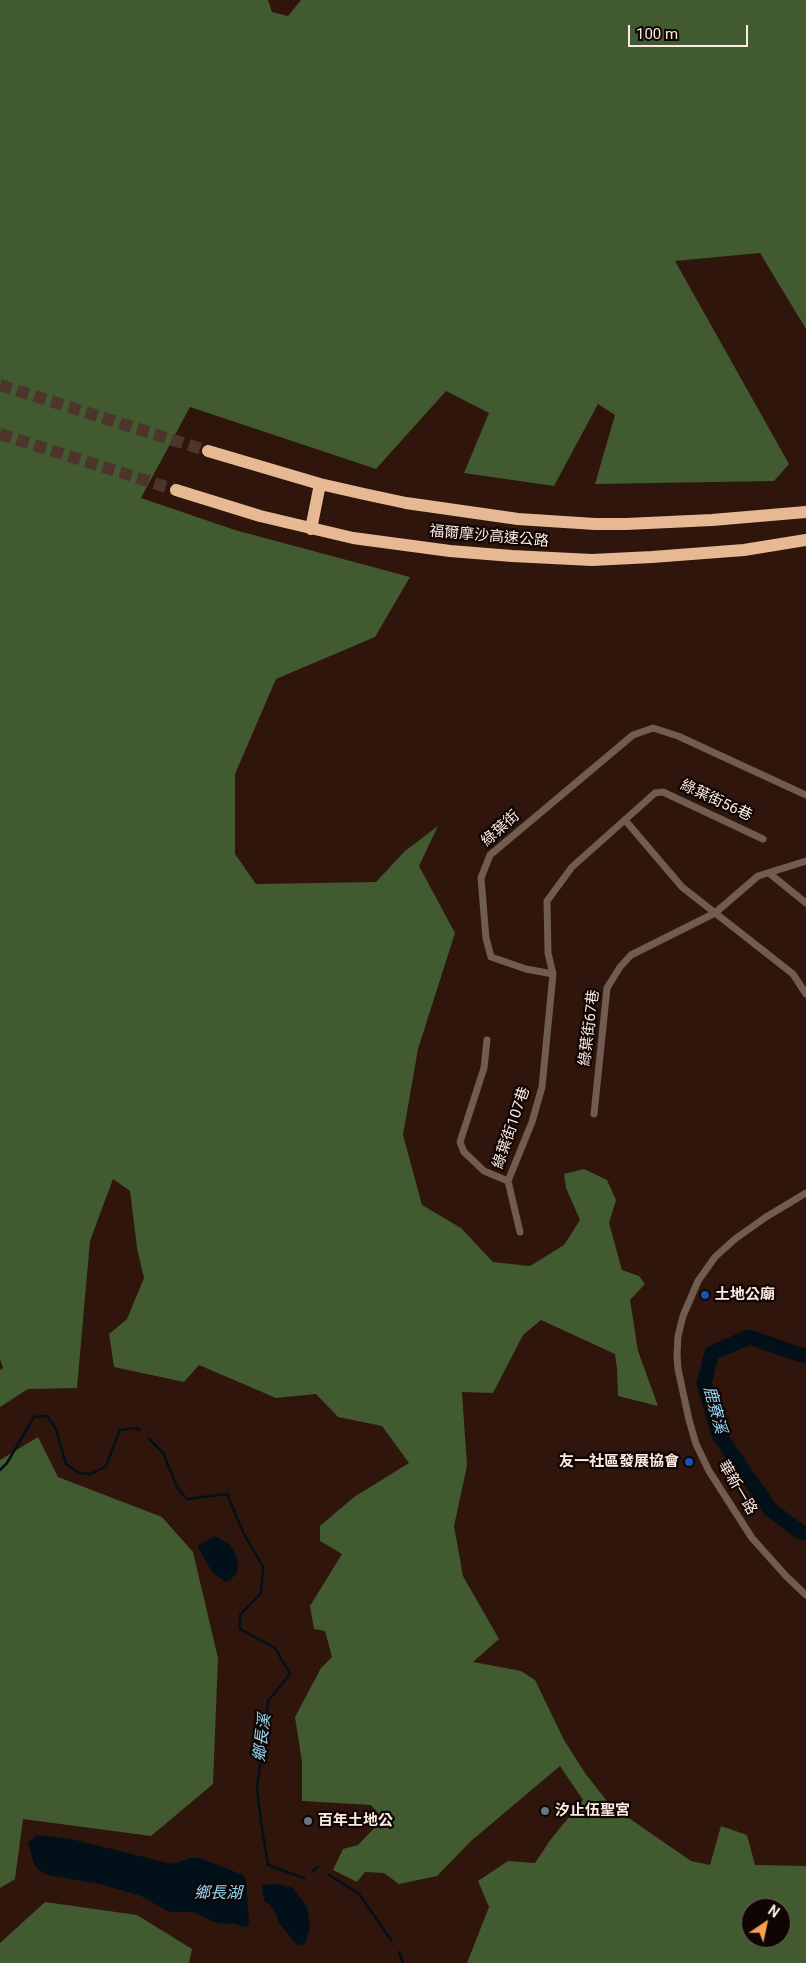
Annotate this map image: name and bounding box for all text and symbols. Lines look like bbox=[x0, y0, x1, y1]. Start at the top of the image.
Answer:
scale bar bbox=[631, 15, 751, 47]
text: 100 m bbox=[636, 25, 678, 43]
street label: 福爾摩沙高速公路 bbox=[428, 523, 550, 551]
street label: 綠葉街56巷 bbox=[677, 777, 755, 825]
street label: 綠葉街 bbox=[478, 807, 524, 851]
street label: 綠葉街67巷 bbox=[576, 989, 604, 1067]
street label: 綠葉街107巷 bbox=[490, 1085, 534, 1171]
place label: 土地公廟 bbox=[715, 1286, 775, 1304]
marker: 土地公廟 bbox=[699, 1289, 711, 1301]
water label: 鹿寮溪 bbox=[699, 1384, 729, 1436]
place label: 友一社區發展協會 bbox=[559, 1453, 679, 1471]
marker: 友一社區發展協會 bbox=[683, 1456, 695, 1468]
street label: 華新一路 bbox=[714, 1458, 760, 1518]
water label: 鄉長溪 bbox=[251, 1713, 275, 1763]
place label: 汐止伍聖宮 bbox=[555, 1802, 630, 1820]
marker: 汐止伍聖宮 bbox=[539, 1805, 551, 1817]
place label: 百年土地公 bbox=[318, 1812, 393, 1830]
marker: 百年土地公 bbox=[302, 1815, 314, 1827]
water label: 鄉長湖 bbox=[194, 1884, 242, 1904]
north arrow bbox=[741, 1898, 791, 1948]
text: N bbox=[765, 1902, 782, 1921]

